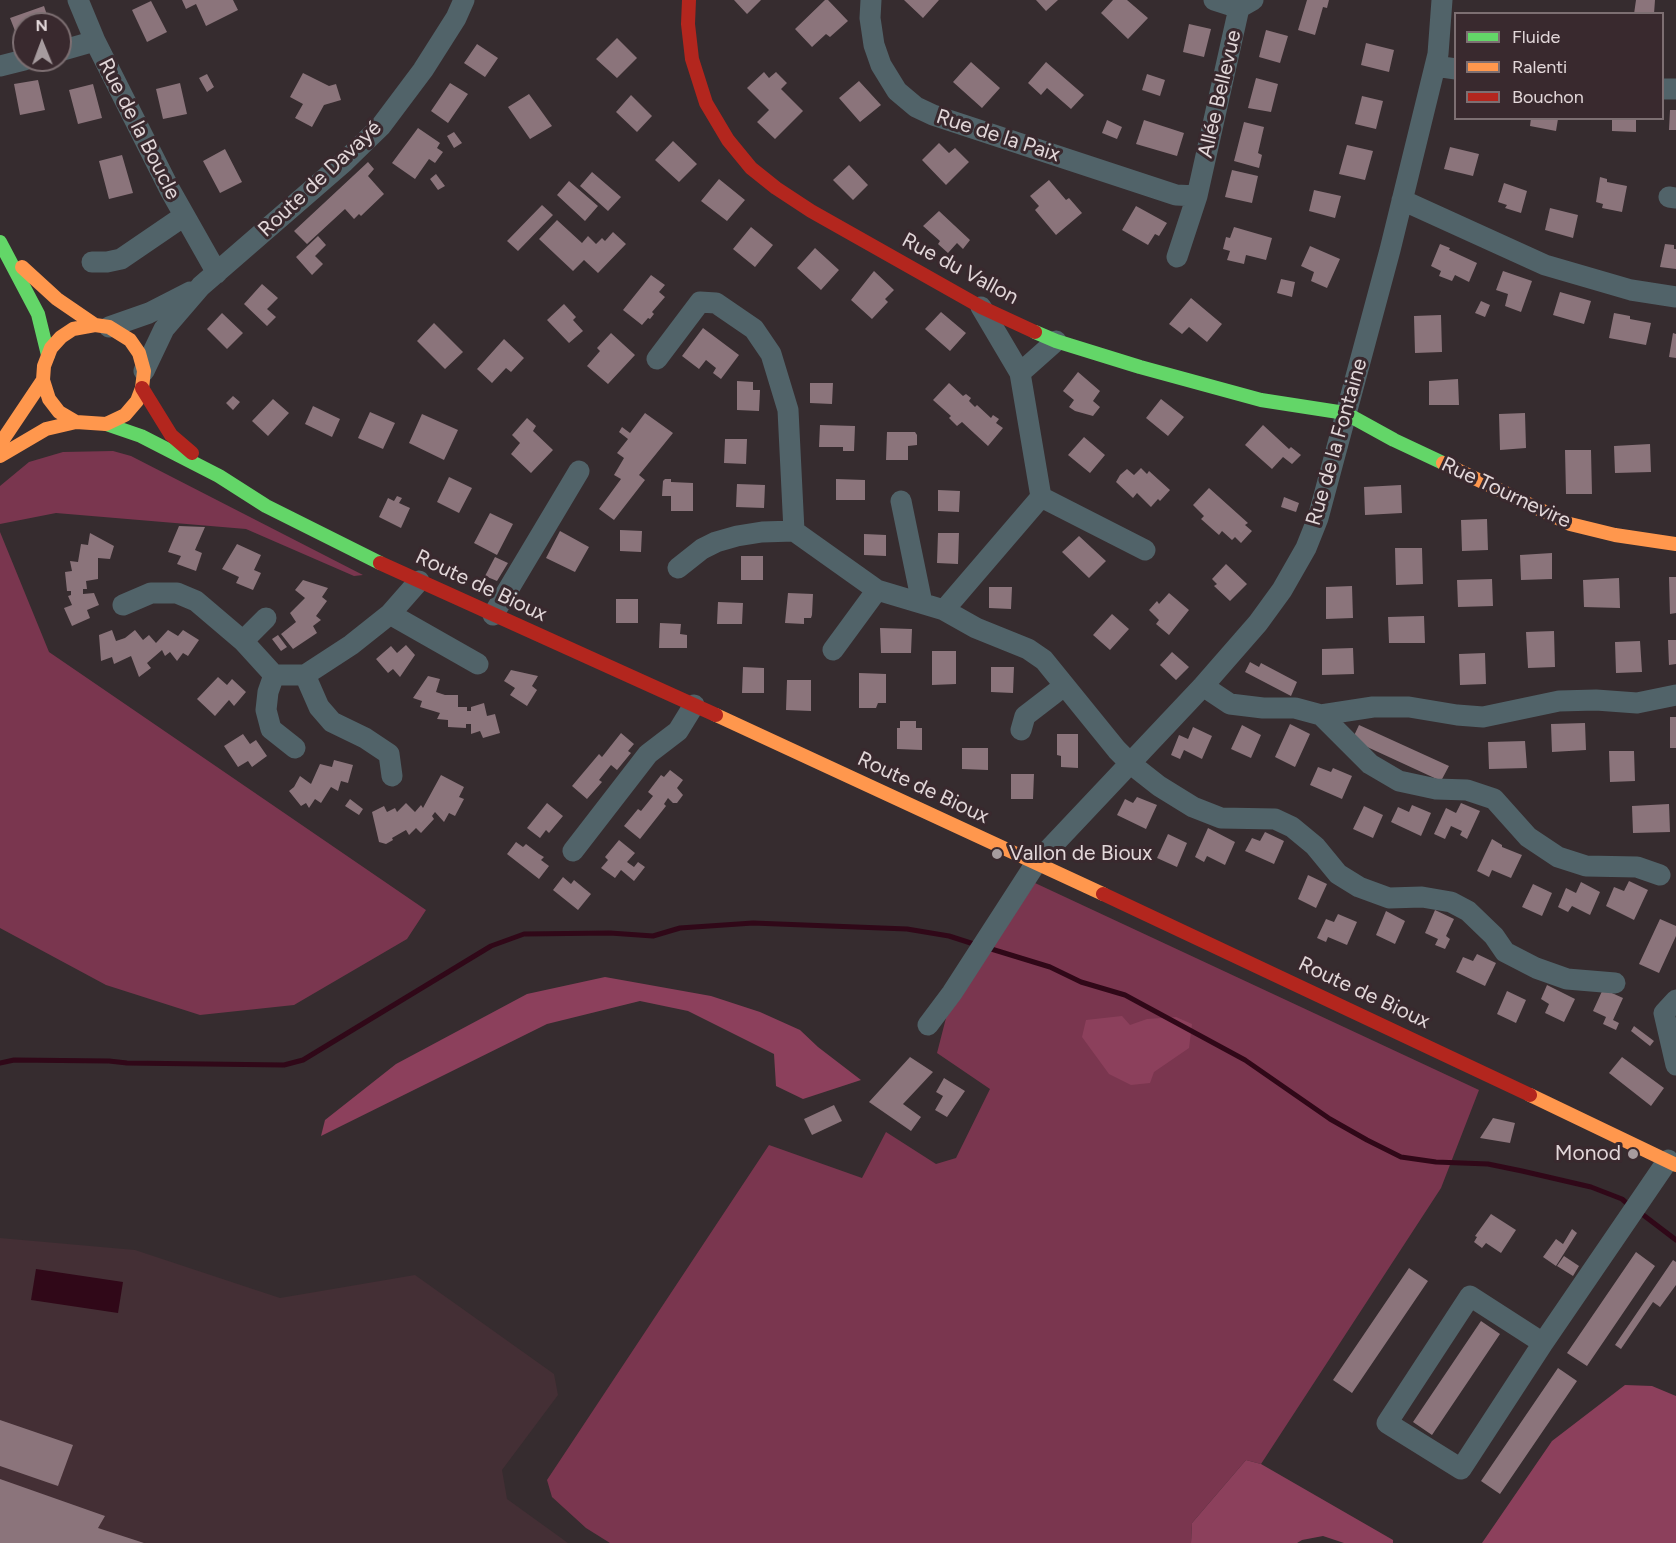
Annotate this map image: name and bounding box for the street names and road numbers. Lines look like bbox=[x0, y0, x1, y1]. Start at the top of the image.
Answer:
street label: Allée Bellevue bbox=[1193, 28, 1247, 160]
street label: Rue de la Boucle bbox=[93, 54, 185, 204]
street label: Rue de la Paix bbox=[933, 104, 1063, 168]
street label: Route de Davayé bbox=[253, 116, 387, 242]
street label: Rue du Vallon bbox=[897, 228, 1023, 310]
street label: Rue de la Fontaine bbox=[1301, 355, 1373, 529]
street label: Rue Tournevire bbox=[1437, 452, 1575, 534]
street label: Route de Bioux bbox=[411, 545, 551, 627]
street label: Route de Bioux bbox=[853, 747, 993, 829]
street label: Route de Bioux bbox=[1294, 952, 1434, 1034]

